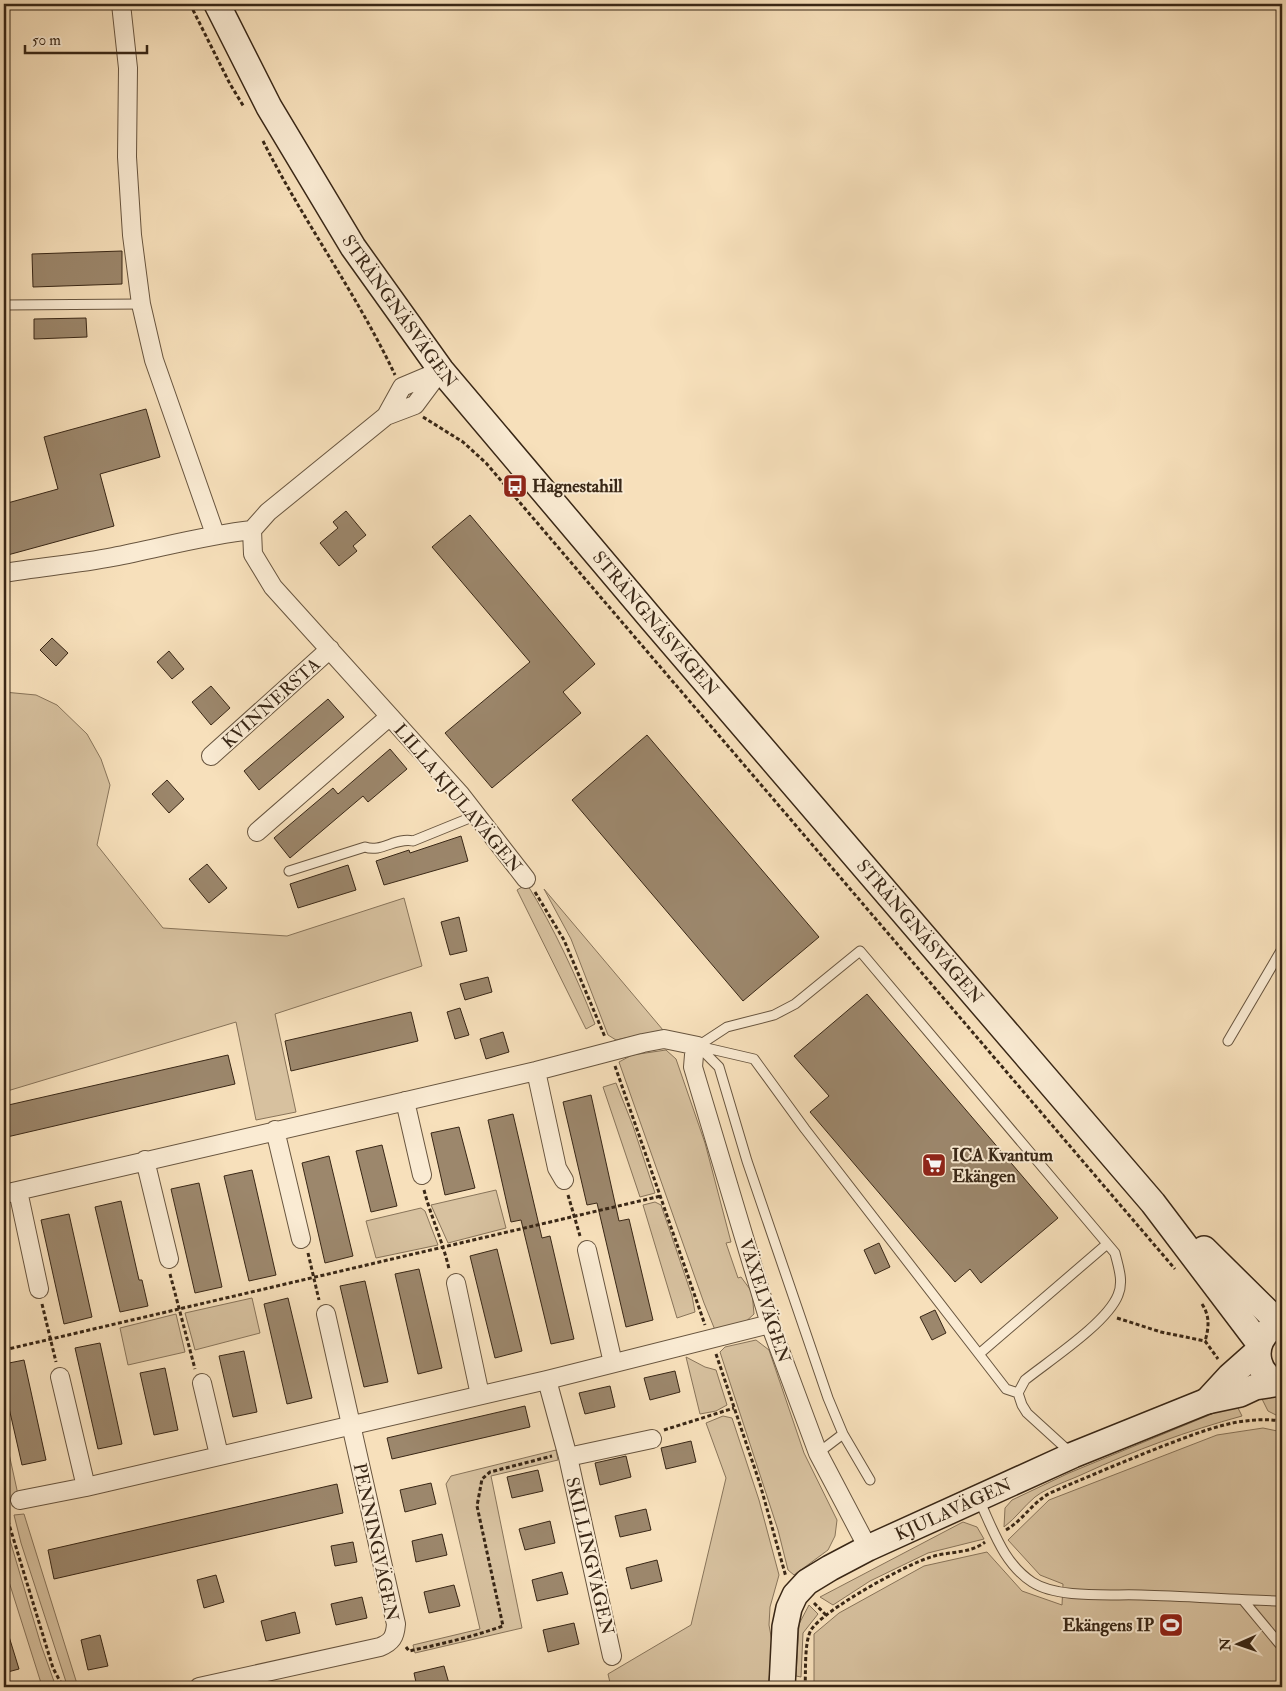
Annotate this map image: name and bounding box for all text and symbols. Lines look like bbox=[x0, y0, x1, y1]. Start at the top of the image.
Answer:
scale bar bbox=[25, 22, 148, 54]
text: 50 m bbox=[32, 31, 61, 50]
street label: STRÄNGNÄSVÄGEN bbox=[336, 231, 462, 393]
bus stop icon: Hagnestahill bbox=[502, 473, 528, 499]
place label: Hagnestahill bbox=[532, 475, 623, 498]
street label: STRÄNGNÄSVÄGEN bbox=[587, 547, 723, 701]
street label: KVINNERSTA bbox=[217, 653, 326, 754]
street label: LILLA KJULAVÄGEN bbox=[388, 719, 527, 878]
street label: STRÄNGNÄSVÄGEN bbox=[851, 855, 988, 1009]
place label: ICA Kvantum Ekängen bbox=[952, 1144, 1054, 1188]
supermarket icon: ICA Kvantum Ekängen bbox=[921, 1152, 947, 1178]
street label: VÄXELVÄGEN bbox=[734, 1236, 795, 1366]
street label: PENNINGVÄGEN bbox=[348, 1461, 404, 1623]
street label: KJULAVÄGEN bbox=[891, 1473, 1015, 1546]
street label: SKILLINGVÄGEN bbox=[560, 1475, 619, 1637]
sports icon: Ekängens IP bbox=[1158, 1612, 1184, 1638]
place label: Ekängens IP bbox=[1062, 1614, 1154, 1637]
north arrow bbox=[1214, 1618, 1264, 1668]
text: N bbox=[1217, 1637, 1234, 1652]

